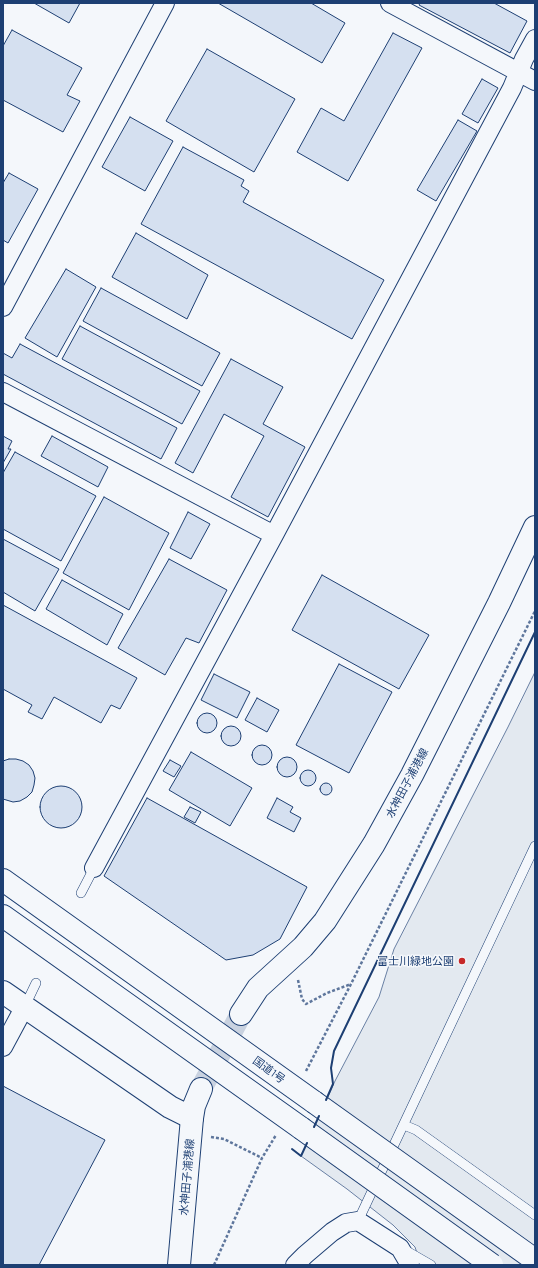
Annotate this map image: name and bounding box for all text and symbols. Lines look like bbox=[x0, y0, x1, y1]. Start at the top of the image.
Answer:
street label: 水神田子浦港線 bbox=[383, 746, 431, 820]
place label: 富士川緑地公園 bbox=[377, 954, 454, 968]
marker: 富士川緑地公園 bbox=[457, 956, 467, 966]
street label: 国道1号 bbox=[250, 1054, 288, 1086]
street label: 水神田子浦港線 bbox=[177, 1138, 197, 1216]

